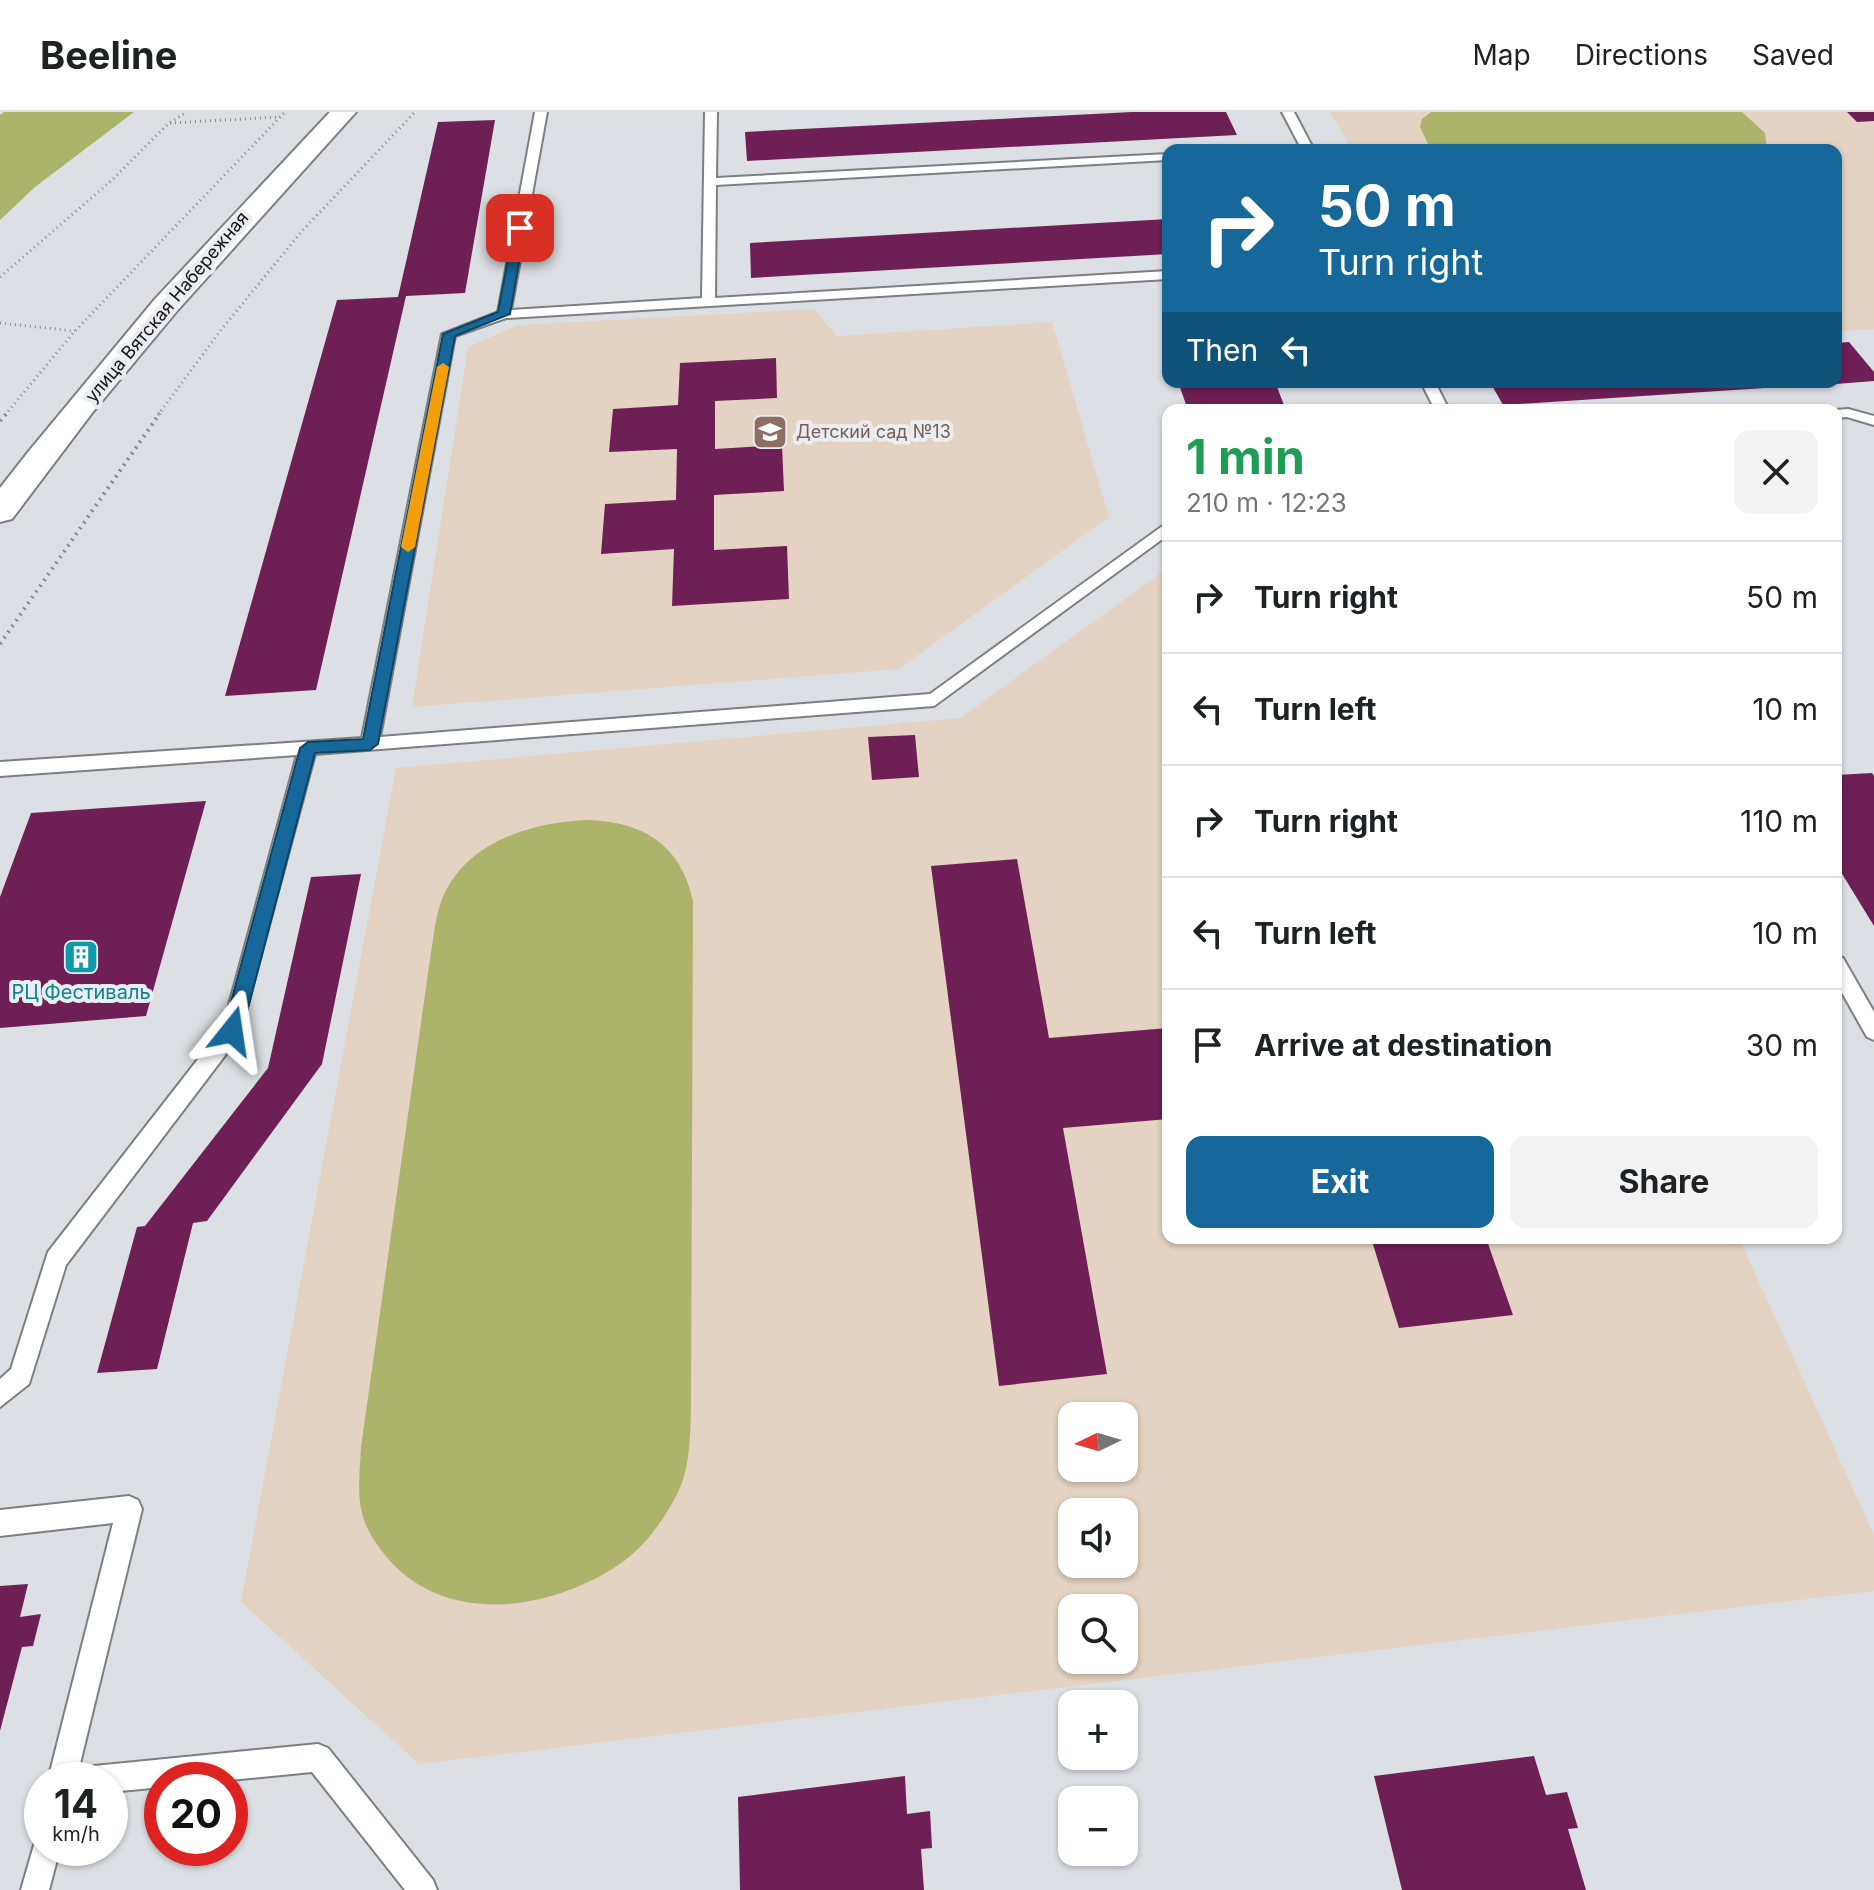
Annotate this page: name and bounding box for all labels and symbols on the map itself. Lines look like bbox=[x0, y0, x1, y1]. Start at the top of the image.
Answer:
pin bbox=[486, 194, 554, 262]
street label: улица Вятская Набережная bbox=[81, 207, 253, 406]
school or university icon: Детский сад №13 bbox=[751, 413, 789, 451]
place label: Детский сад №13 bbox=[796, 421, 951, 442]
building icon: РЦ Фестиваль bbox=[62, 938, 100, 976]
place label: РЦ Фестиваль bbox=[11, 980, 151, 1004]
position arrow bbox=[190, 989, 274, 1073]
north arrow bbox=[1058, 1402, 1138, 1482]
speed limit sign: 20 bbox=[144, 1762, 248, 1866]

